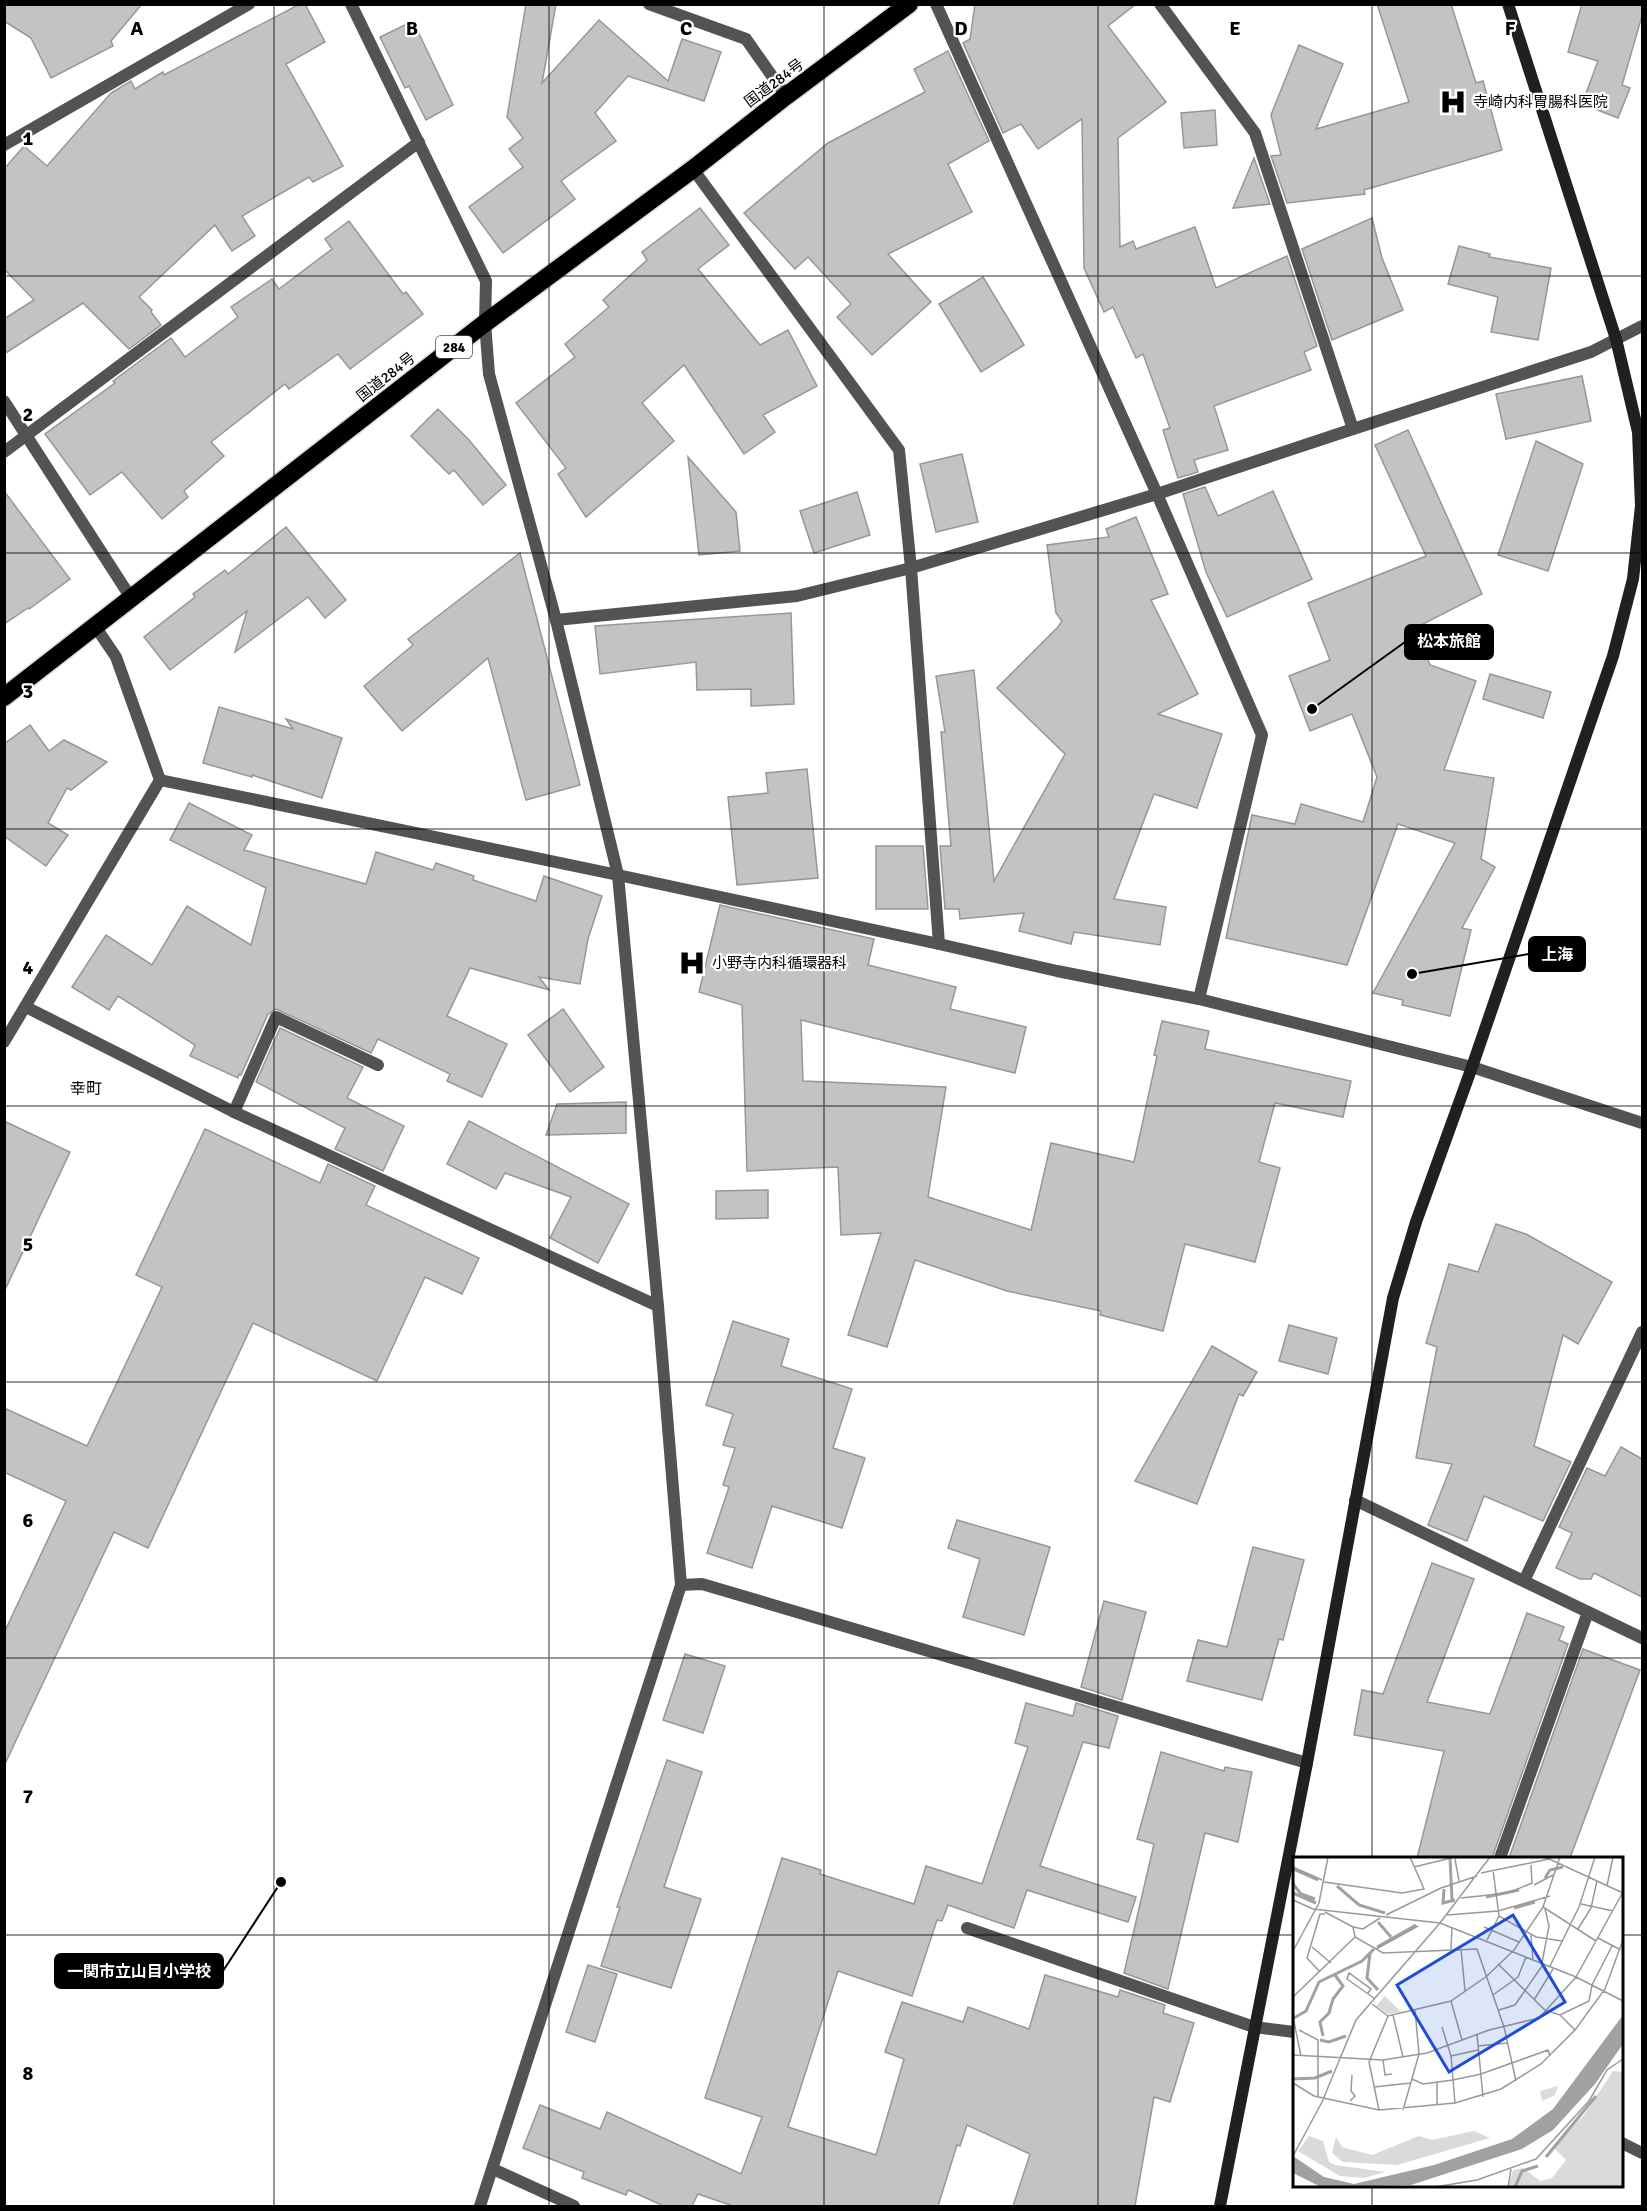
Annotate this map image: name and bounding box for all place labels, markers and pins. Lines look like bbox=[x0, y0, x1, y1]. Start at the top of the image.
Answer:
hospital icon: 寺崎内科胃腸科医院 bbox=[1438, 87, 1468, 117]
place label: 寺崎内科胃腸科医院 bbox=[1473, 93, 1608, 111]
callout: 松本旅館 bbox=[1405, 625, 1493, 659]
callout: 上海 bbox=[1529, 937, 1585, 971]
hospital icon: 小野寺内科循環器科 bbox=[677, 948, 707, 978]
place label: 小野寺内科循環器科 bbox=[712, 954, 847, 972]
callout: 一関市立山目小学校 bbox=[55, 1954, 223, 1988]

